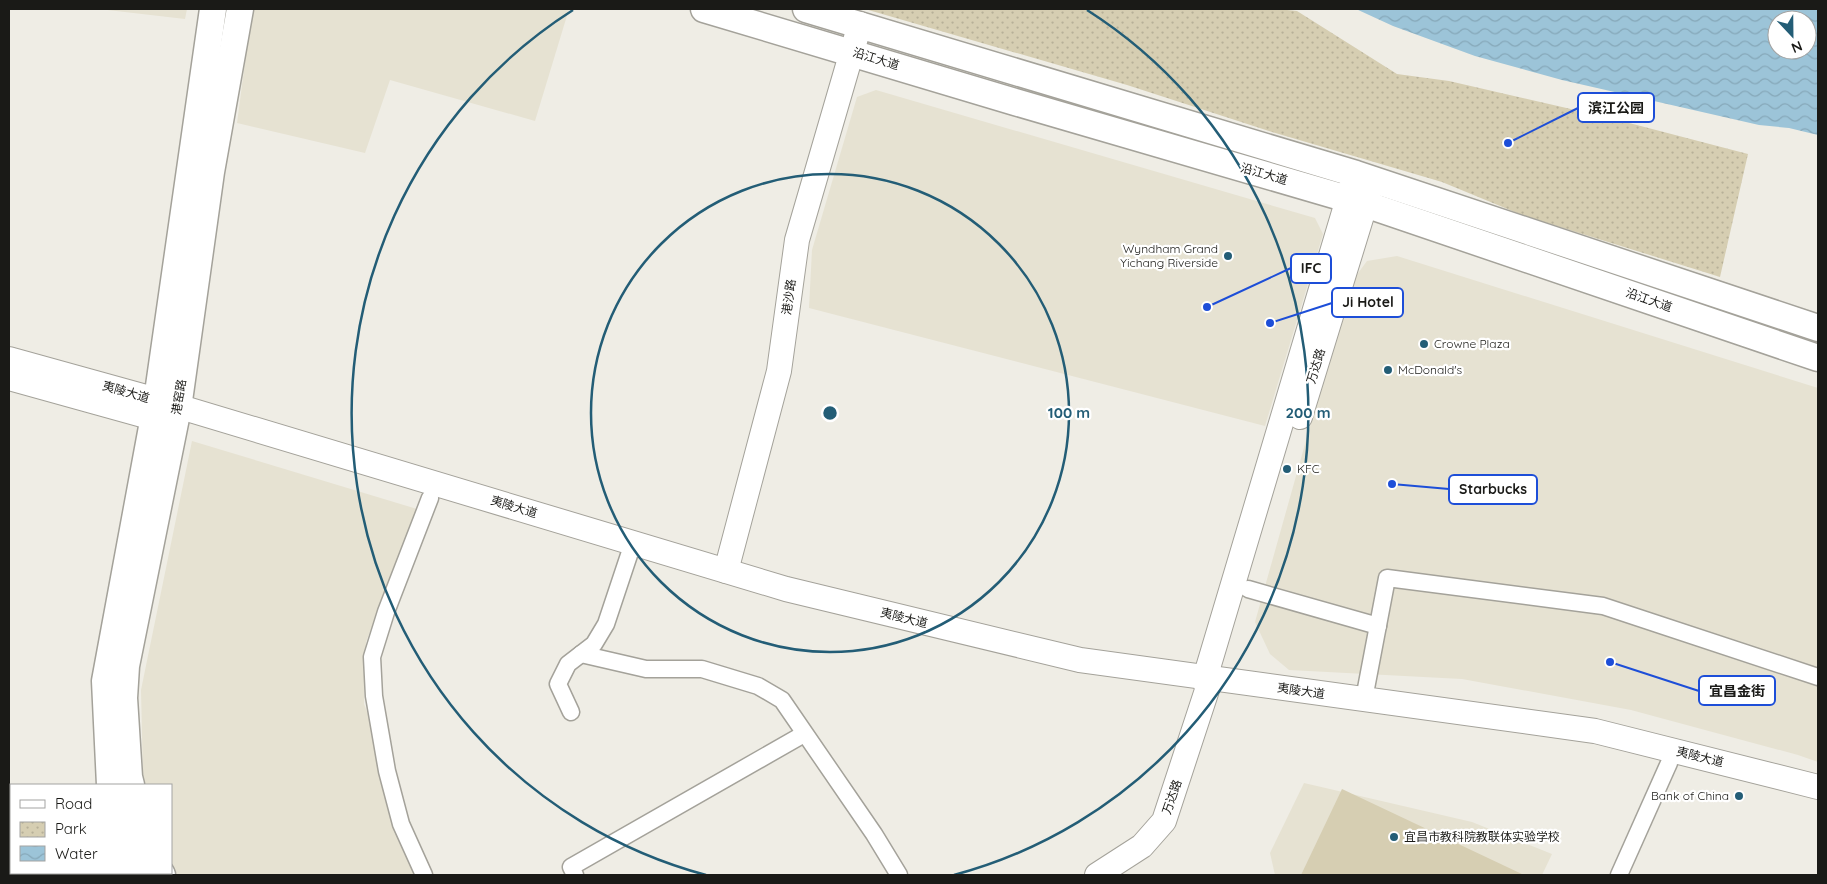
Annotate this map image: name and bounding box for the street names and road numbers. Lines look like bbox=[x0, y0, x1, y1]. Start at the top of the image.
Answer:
street label: 沿江大道 bbox=[851, 44, 901, 73]
street label: 沿江大道 bbox=[1239, 160, 1289, 187]
street label: 港沙路 bbox=[779, 278, 798, 316]
street label: 沿江大道 bbox=[1624, 285, 1674, 314]
street label: 万达路 bbox=[1303, 346, 1328, 385]
street label: 夷陵大道 bbox=[101, 378, 151, 405]
street label: 港窑路 bbox=[168, 378, 189, 416]
street label: 夷陵大道 bbox=[489, 492, 539, 521]
street label: 夷陵大道 bbox=[879, 604, 929, 631]
street label: 夷陵大道 bbox=[1276, 680, 1326, 701]
street label: 夷陵大道 bbox=[1675, 743, 1725, 770]
street label: 万达路 bbox=[1159, 777, 1184, 816]

